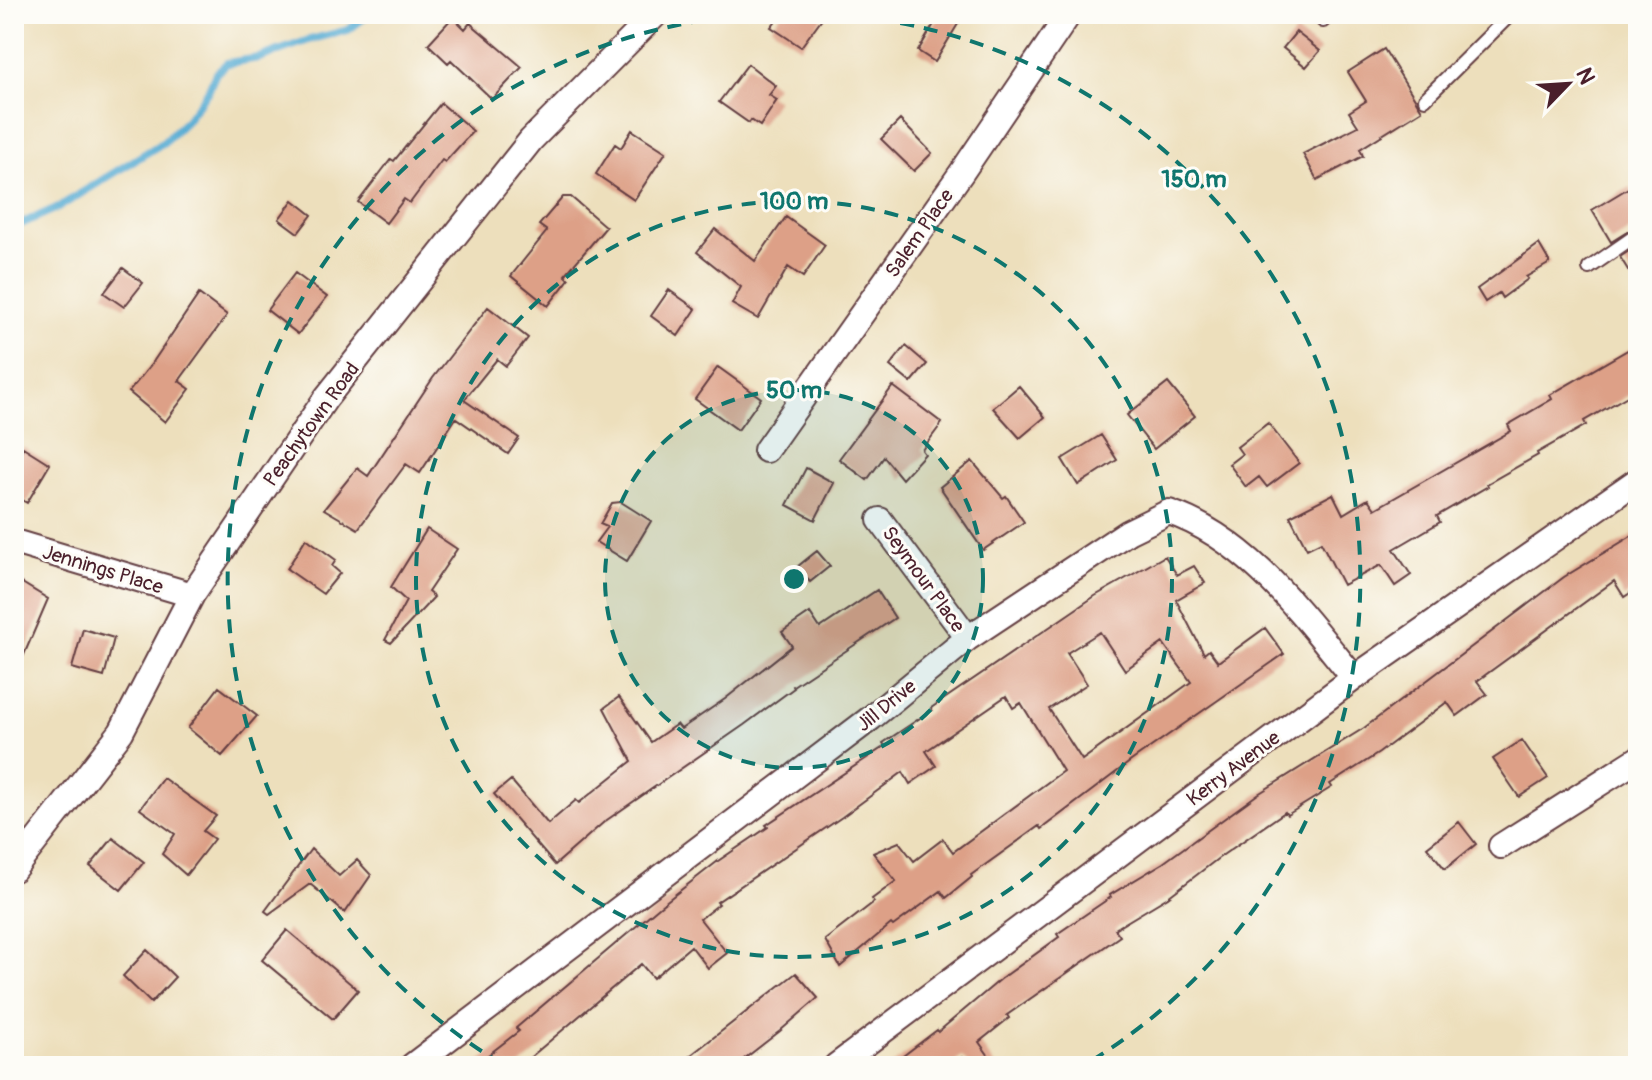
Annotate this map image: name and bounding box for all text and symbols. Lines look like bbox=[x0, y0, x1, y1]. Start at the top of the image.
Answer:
north arrow bbox=[1528, 44, 1608, 124]
text: N bbox=[1569, 63, 1601, 89]
text: 150 m bbox=[1161, 165, 1227, 194]
street label: Salem Place bbox=[880, 184, 959, 282]
text: 100 m bbox=[760, 187, 828, 216]
street label: Peachytown Road bbox=[258, 357, 365, 491]
text: 50 m bbox=[766, 376, 822, 405]
street label: Seymour Place bbox=[877, 521, 971, 637]
street label: Jennings Place bbox=[40, 539, 166, 600]
centre of rings bbox=[780, 565, 808, 593]
street label: Jill Drive bbox=[851, 674, 921, 737]
street label: Kerry Avenue bbox=[1182, 725, 1285, 812]

